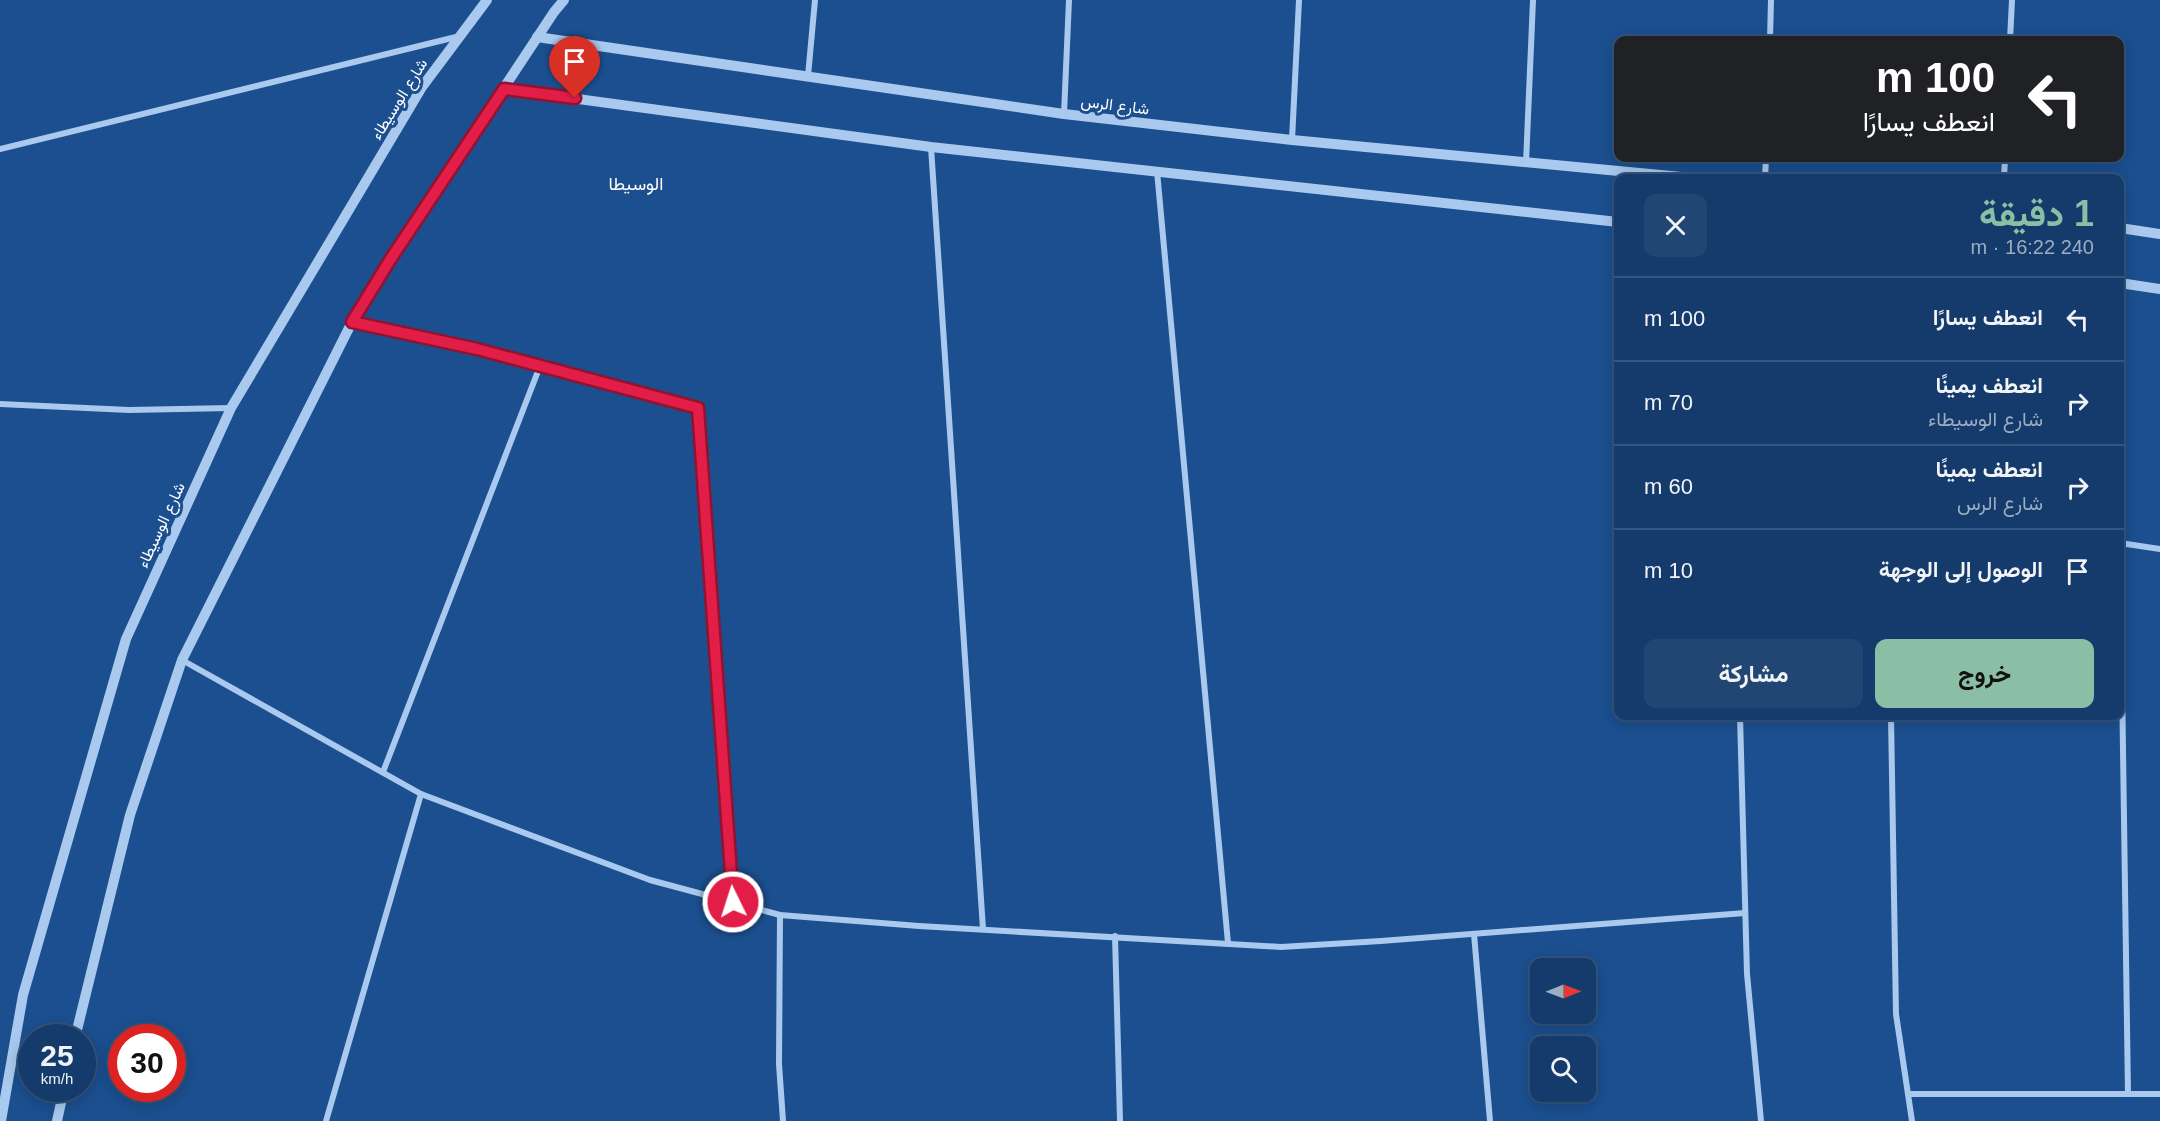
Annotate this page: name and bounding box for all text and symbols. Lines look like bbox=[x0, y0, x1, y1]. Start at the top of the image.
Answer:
pin bbox=[549, 36, 600, 98]
icon: arrive bbox=[558, 45, 591, 78]
text: 100 m bbox=[1876, 54, 1995, 101]
street label: شارع الوسيطاء bbox=[367, 56, 433, 144]
icon: left bbox=[2016, 60, 2094, 138]
street label: شارع الرس bbox=[1079, 92, 1150, 121]
text: انعطف يسارًا bbox=[1863, 107, 1995, 137]
district label: الوسيطا bbox=[609, 174, 663, 195]
text: 1 دقيقة bbox=[1979, 193, 2094, 234]
button: close bbox=[1644, 194, 1707, 257]
text: 240 m · 16:22 bbox=[1971, 236, 2094, 258]
icon: left bbox=[2061, 303, 2094, 336]
text: انعطف يسارًا bbox=[1933, 305, 2043, 330]
text: 100 m bbox=[1644, 306, 1705, 331]
text: انعطف يمينًا bbox=[1935, 373, 2043, 398]
icon: right bbox=[2061, 387, 2094, 420]
text: 70 m bbox=[1644, 390, 1693, 415]
text: شارع الوسيطاء bbox=[1928, 408, 2043, 430]
text: انعطف يمينًا bbox=[1935, 457, 2043, 482]
icon: right bbox=[2061, 471, 2094, 504]
text: 60 m bbox=[1644, 474, 1693, 499]
street label: شارع الوسيطاء bbox=[134, 480, 191, 572]
text: شارع الرس bbox=[1957, 492, 2043, 514]
icon: arrive bbox=[2061, 555, 2094, 588]
text: الوصول إلى الوجهة bbox=[1879, 557, 2043, 582]
text: 10 m bbox=[1644, 558, 1693, 583]
button: مشاركة bbox=[1644, 639, 1863, 708]
button: خروج bbox=[1875, 639, 2094, 708]
position arrow bbox=[701, 870, 765, 934]
north arrow bbox=[1530, 958, 1596, 1024]
map controls bbox=[1530, 958, 1596, 1102]
speed limit sign: 30 bbox=[108, 1024, 186, 1102]
button: search bbox=[1530, 1036, 1596, 1102]
text: 25 bbox=[40, 1039, 74, 1072]
text: km/h bbox=[41, 1070, 73, 1087]

